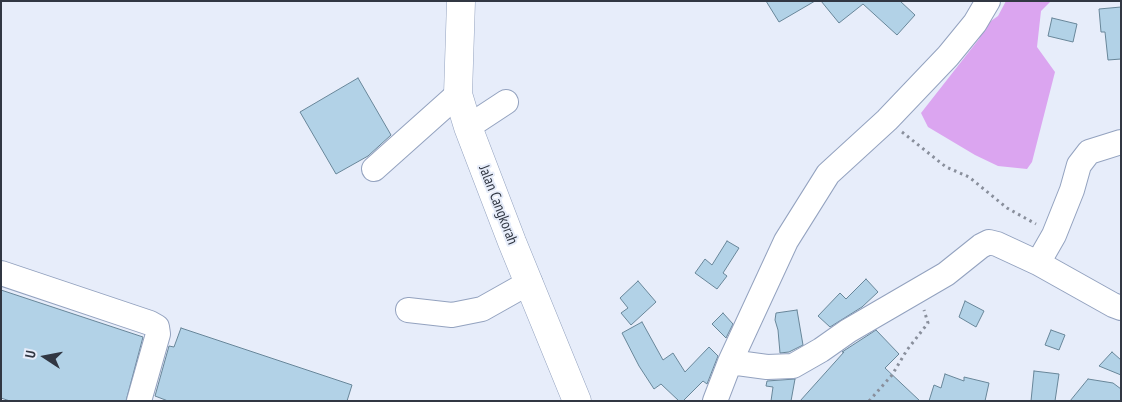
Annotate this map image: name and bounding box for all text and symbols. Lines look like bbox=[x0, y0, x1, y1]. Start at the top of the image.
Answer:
street label: Jalan Cangkorah bbox=[475, 163, 521, 247]
north arrow bbox=[20, 332, 70, 382]
text: U bbox=[21, 349, 40, 359]

